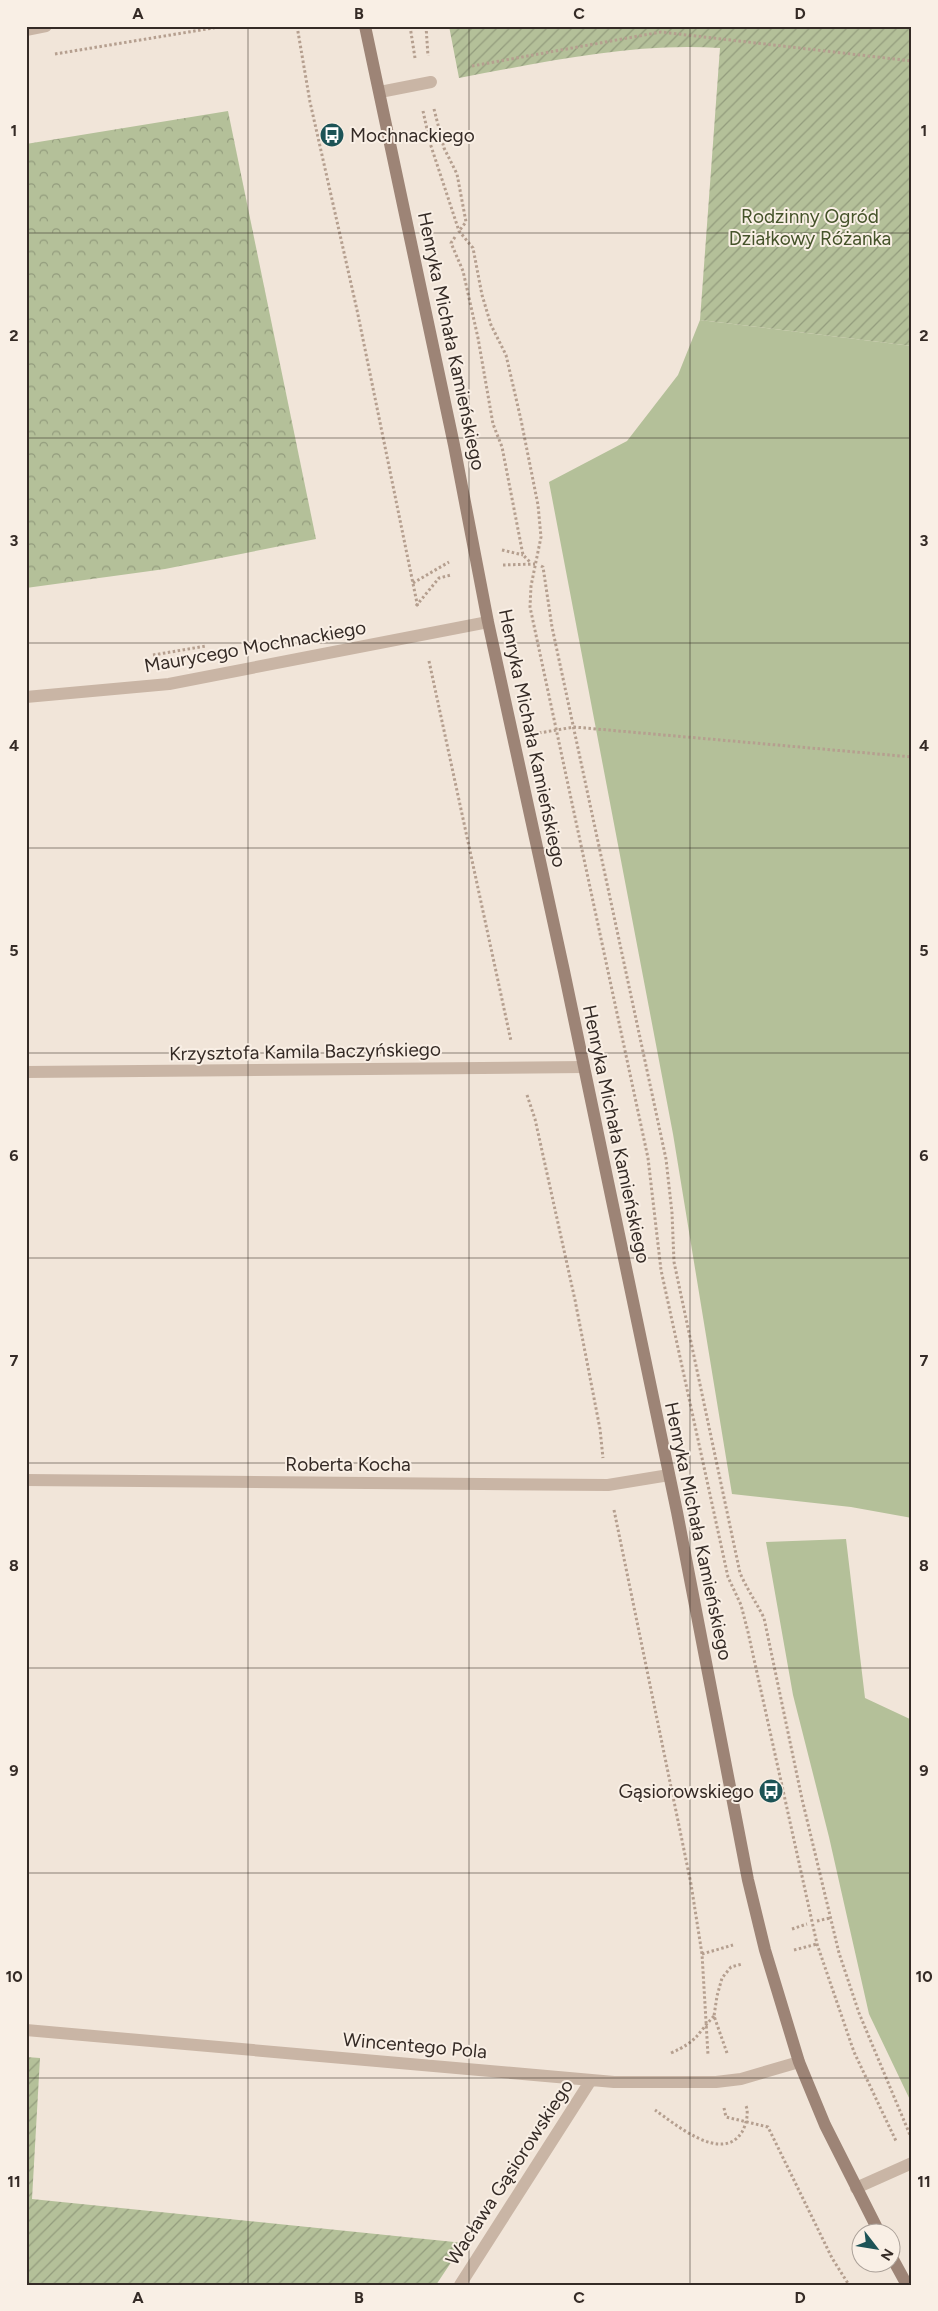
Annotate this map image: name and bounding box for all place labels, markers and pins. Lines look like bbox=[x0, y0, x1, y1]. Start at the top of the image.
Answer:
bus stop icon: Mochnackiego bbox=[319, 122, 345, 148]
place label: Mochnackiego bbox=[350, 124, 475, 147]
bus stop icon: Gąsiorowskiego bbox=[758, 1778, 784, 1804]
place label: Gąsiorowskiego bbox=[618, 1780, 754, 1803]

